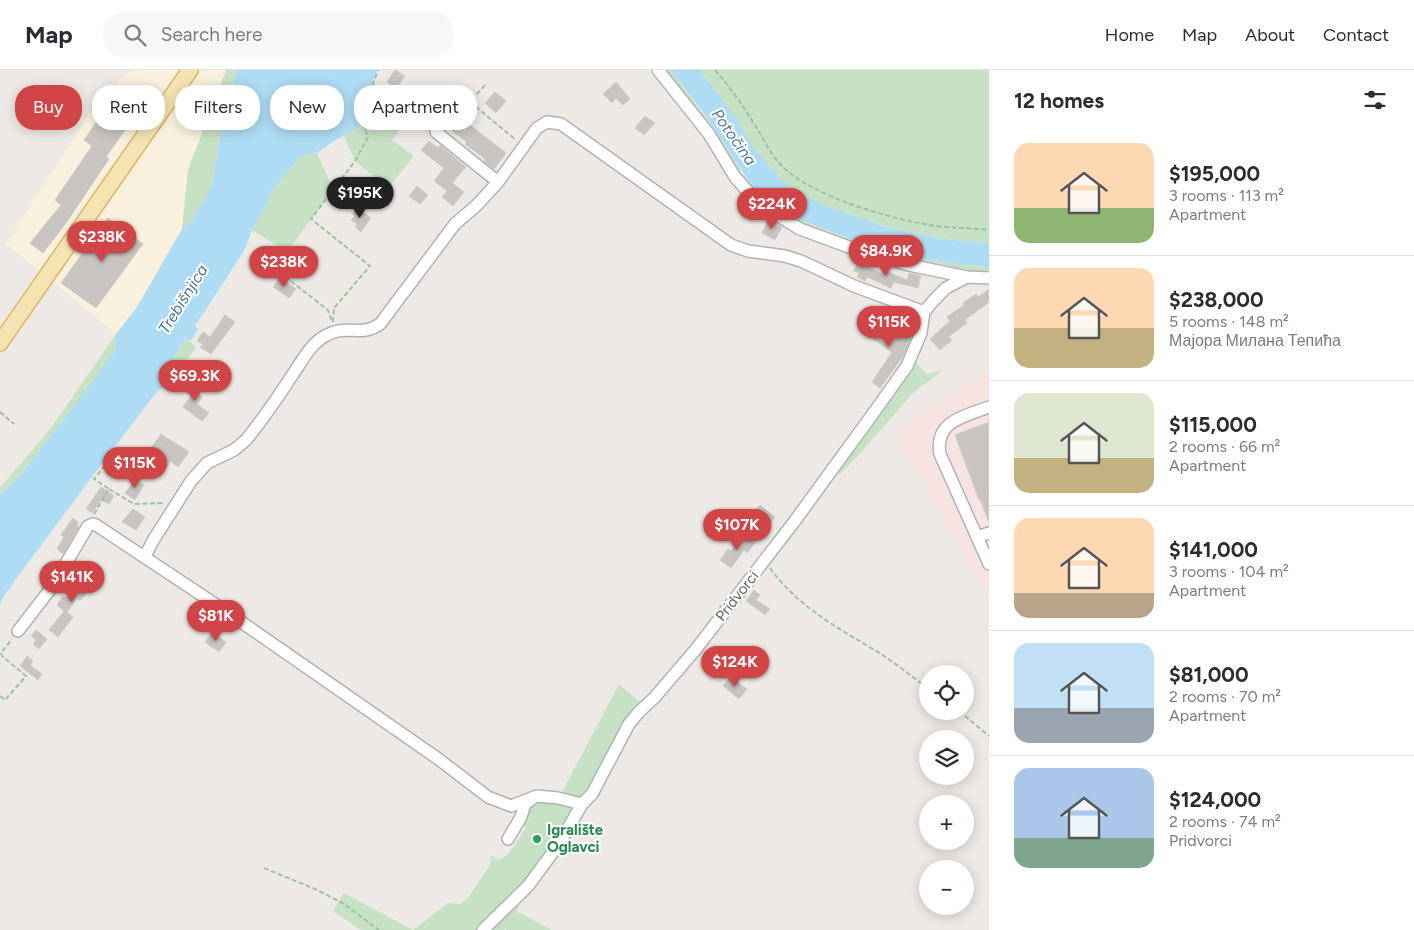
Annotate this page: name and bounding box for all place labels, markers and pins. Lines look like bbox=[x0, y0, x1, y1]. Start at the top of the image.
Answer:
pin: $195K bbox=[325, 176, 395, 219]
pin: $224K bbox=[737, 188, 807, 230]
pin: $238K bbox=[67, 220, 137, 263]
pin: $84.9K bbox=[845, 234, 927, 277]
pin: $238K bbox=[249, 246, 319, 288]
pin: $115K bbox=[854, 306, 924, 348]
pin: $69.3K bbox=[154, 360, 236, 402]
pin: $115K bbox=[100, 446, 170, 489]
pin: $107K bbox=[702, 508, 772, 551]
pin: $141K bbox=[37, 560, 107, 603]
pin: $81K bbox=[186, 600, 246, 642]
pin: $124K bbox=[700, 646, 770, 688]
place label: Igralište Oglavci bbox=[547, 821, 604, 856]
marker: Igralište Oglavci bbox=[531, 833, 543, 845]

